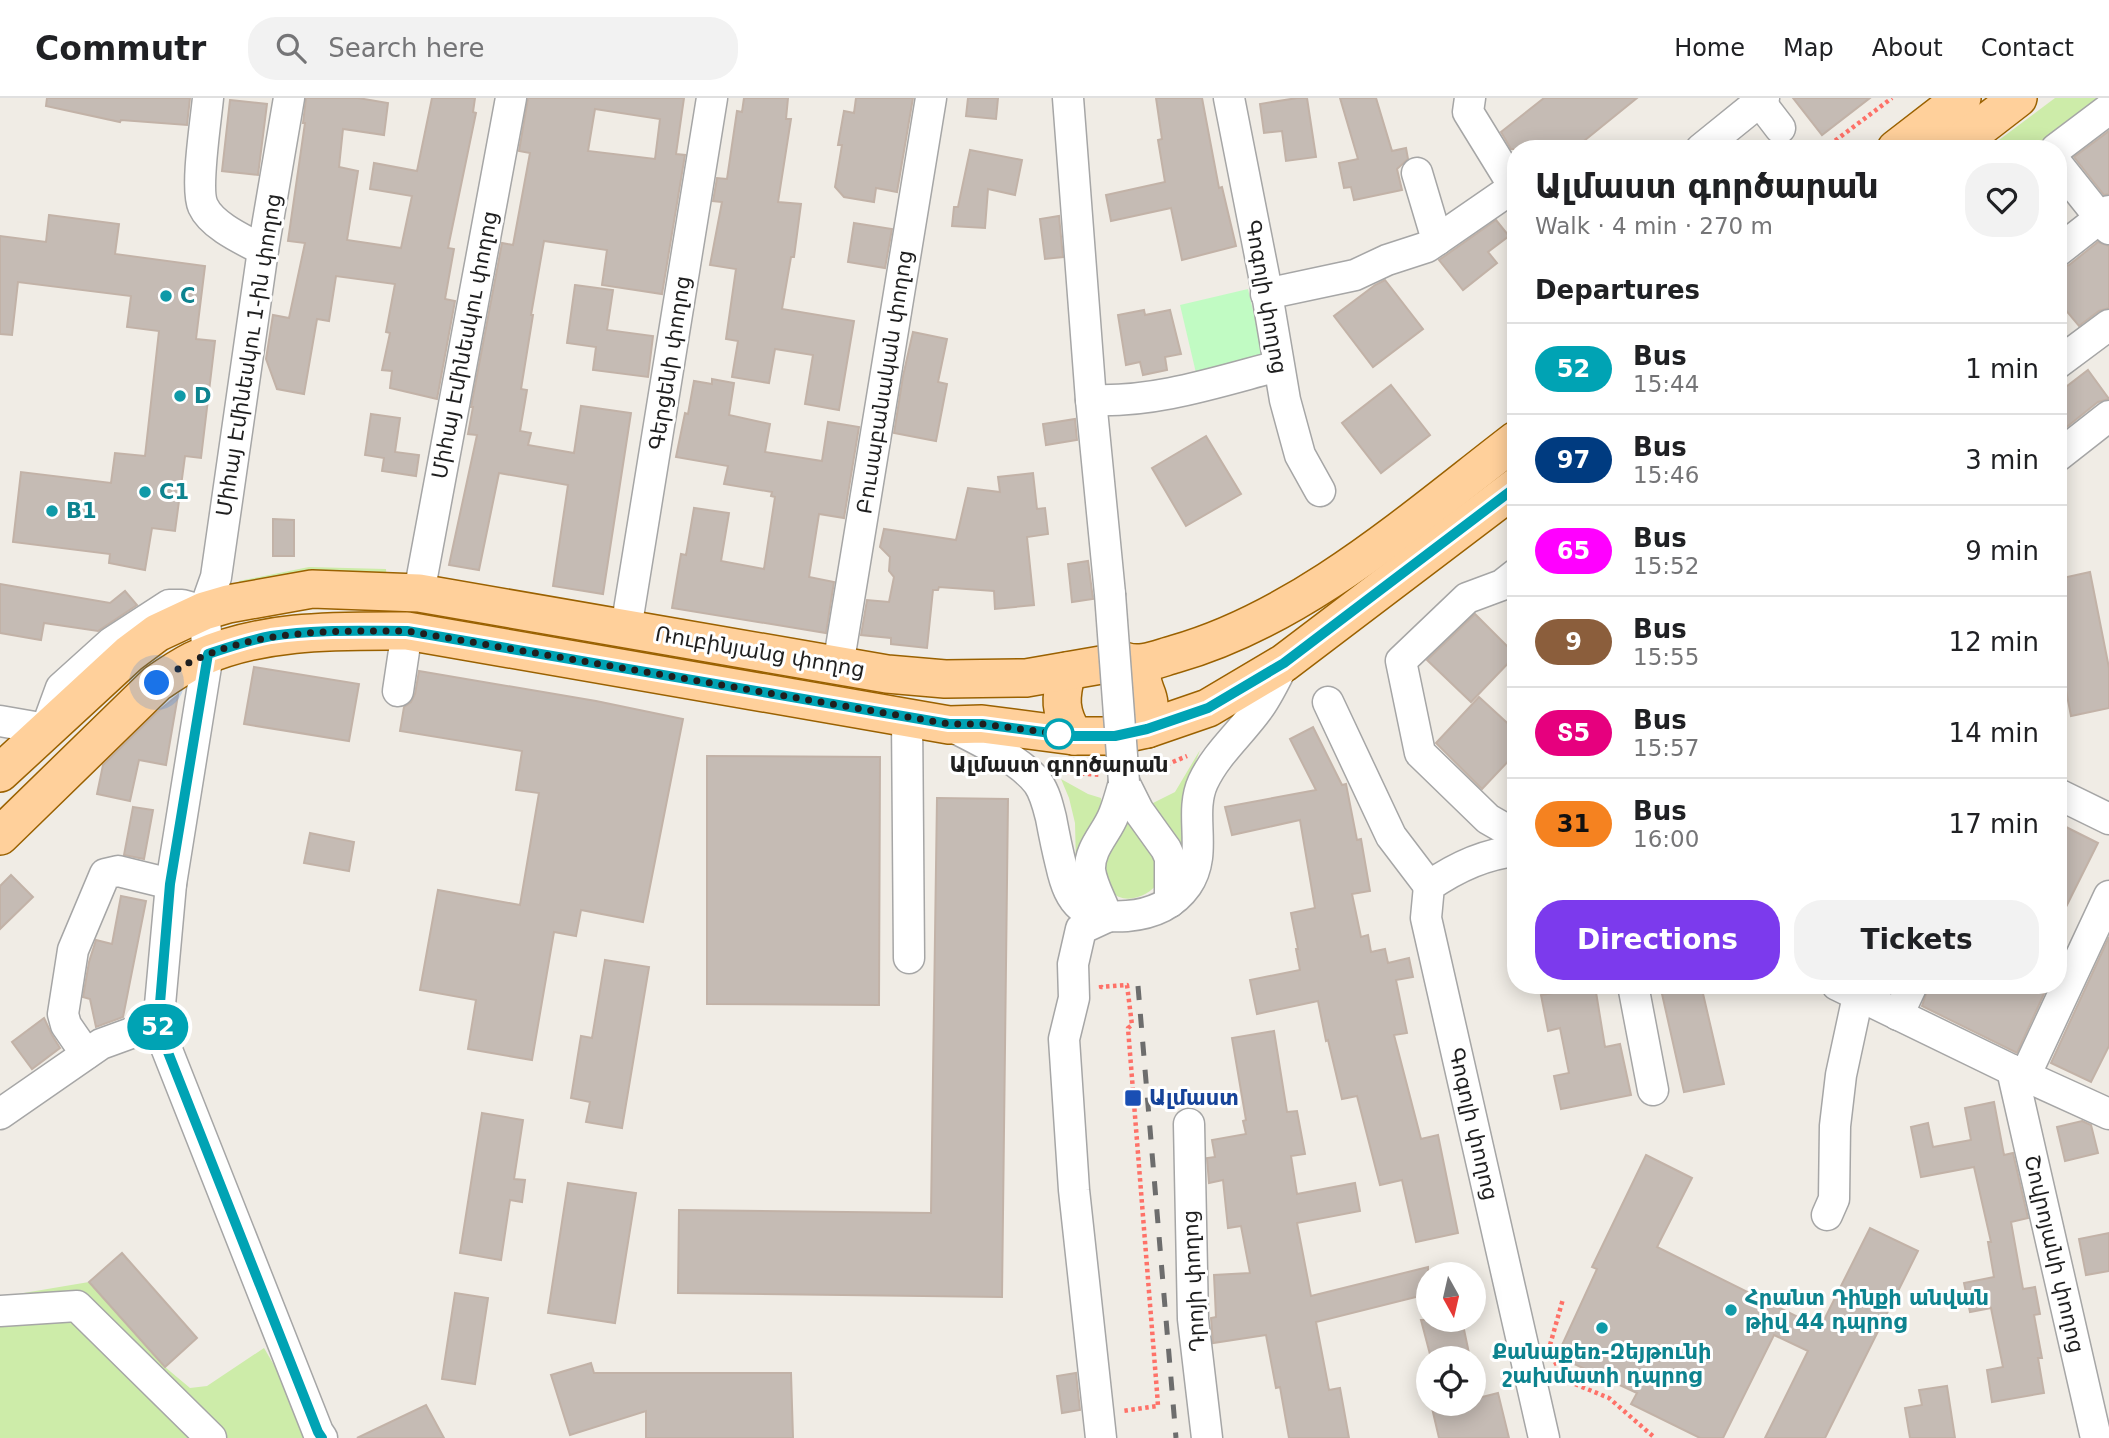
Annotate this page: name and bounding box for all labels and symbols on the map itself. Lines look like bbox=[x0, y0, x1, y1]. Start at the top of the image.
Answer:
street label: Միհայ Էմինեսկու 1-ին փողոց bbox=[212, 192, 286, 518]
street label: Միհայ Էմինեսկու փողոց bbox=[427, 209, 503, 481]
street label: Գոգոլի փողոց bbox=[1241, 218, 1291, 376]
street label: Բուսաբանական փողոց bbox=[852, 248, 918, 516]
street label: Գերցենի փողոց bbox=[644, 274, 696, 452]
place label: C bbox=[180, 284, 195, 308]
marker: C bbox=[158, 288, 174, 304]
place label: D bbox=[194, 384, 211, 408]
marker: D bbox=[172, 388, 188, 404]
place label: C1 bbox=[159, 480, 189, 504]
marker: C1 bbox=[137, 484, 153, 500]
place label: B1 bbox=[66, 499, 97, 523]
marker: B1 bbox=[44, 503, 60, 519]
street label: Ռուբինյանց փողոց bbox=[653, 622, 867, 682]
your location bbox=[139, 665, 174, 700]
marker: Ալմաստ գործարան bbox=[1044, 719, 1074, 749]
place label: Ալմաստ գործարան bbox=[950, 753, 1168, 777]
line badge: 52 bbox=[127, 1004, 190, 1050]
street label: Գոգոլի փողոց bbox=[1444, 1045, 1502, 1203]
place label: Ալմաստ bbox=[1149, 1086, 1239, 1110]
marker: Ալմաստ bbox=[1123, 1088, 1143, 1108]
street label: Շովրոյանի փողոց bbox=[2020, 1153, 2088, 1355]
street label: Դրոյի փողոց bbox=[1178, 1210, 1210, 1352]
north arrow bbox=[1416, 1262, 1486, 1332]
place label: Հրանտ Դինքի անվան թիվ 44 դպրոց bbox=[1745, 1286, 1989, 1334]
marker: Հրանտ Դինքի անվան թիվ 44 դպրոց bbox=[1723, 1302, 1739, 1318]
marker: Քանաքեռ-Զեյթունի շախմատի դպրոց bbox=[1594, 1320, 1610, 1336]
place label: Քանաքեռ-Զեյթունի շախմատի դպրոց bbox=[1492, 1340, 1712, 1388]

